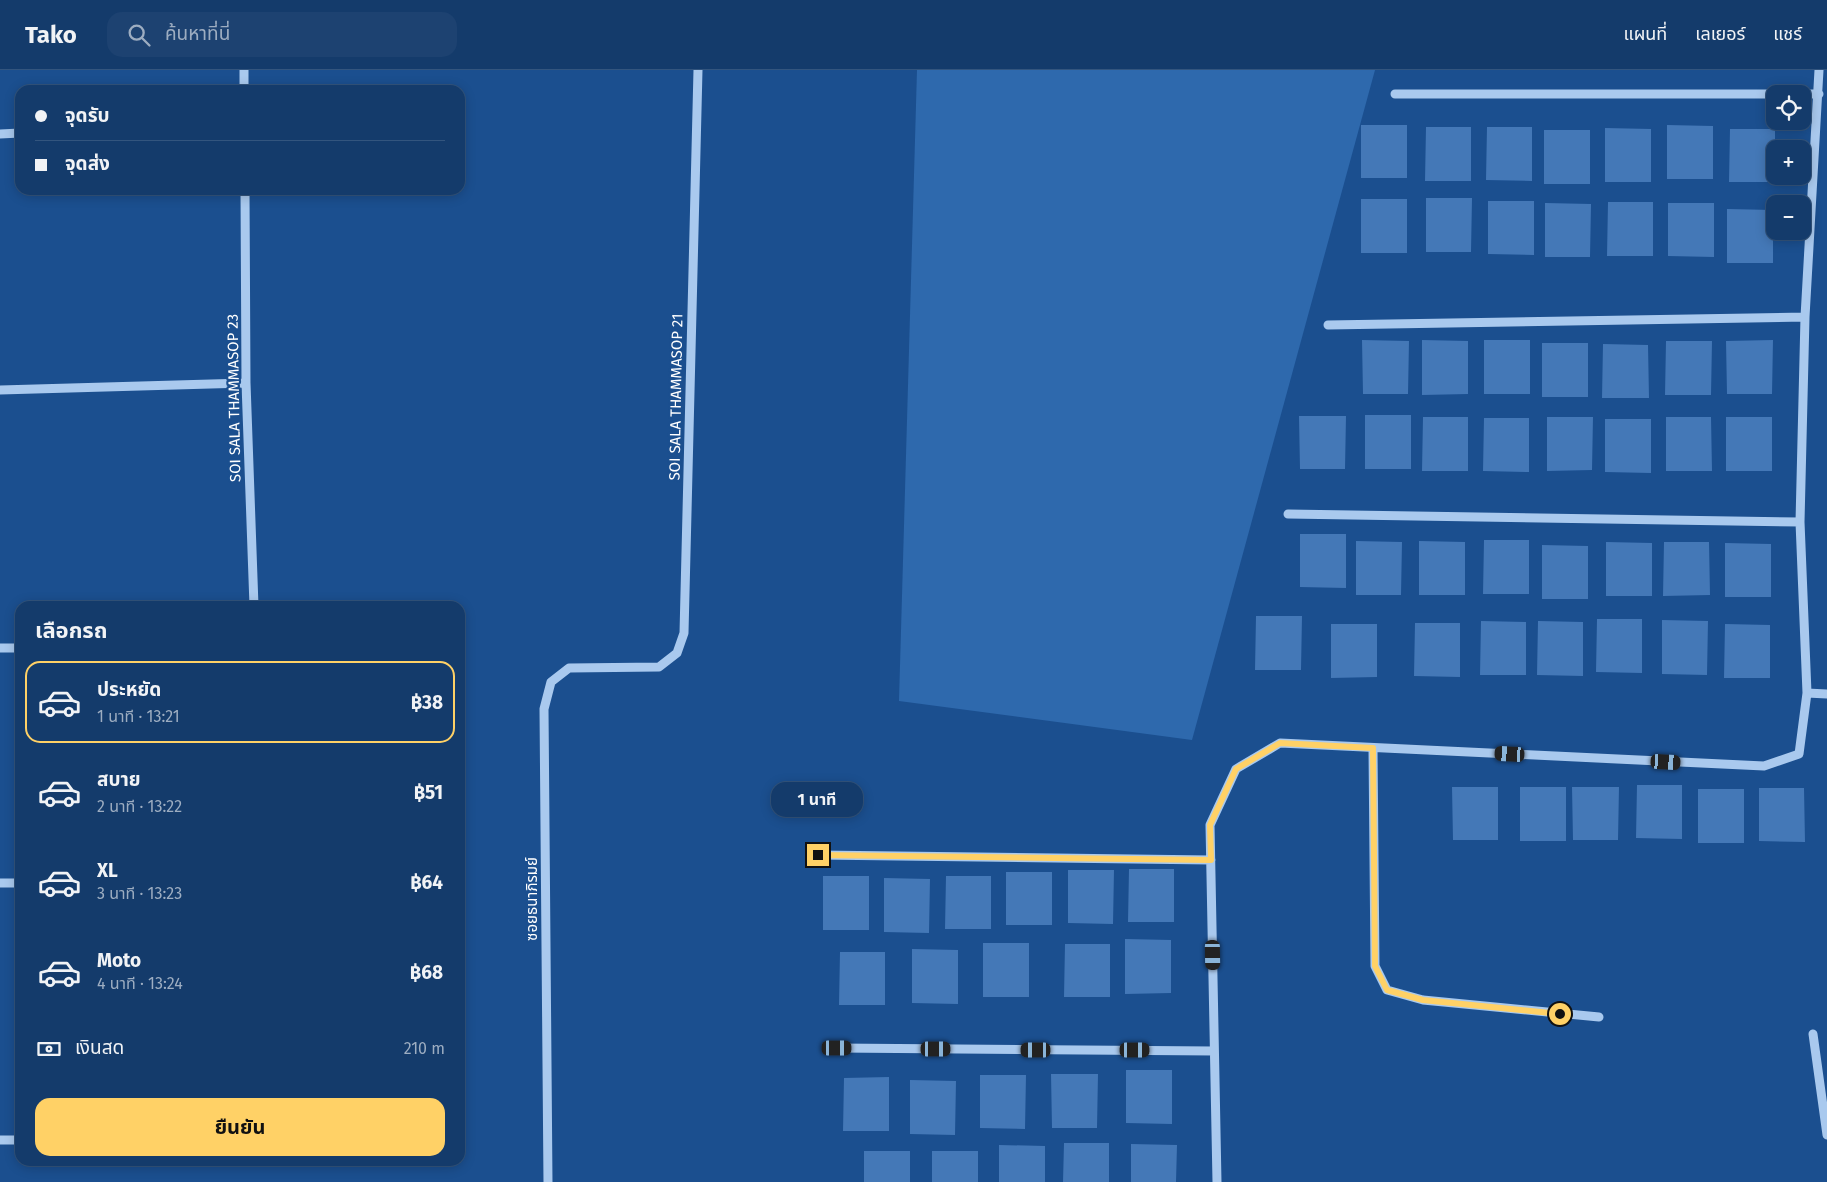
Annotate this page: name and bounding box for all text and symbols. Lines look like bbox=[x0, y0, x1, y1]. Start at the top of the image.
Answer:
search box bbox=[107, 12, 457, 57]
text: Tako bbox=[25, 21, 77, 49]
icon: search bbox=[125, 21, 153, 49]
text: ค้นหาที่นี่ bbox=[165, 22, 230, 45]
text: แผนที่ bbox=[1623, 23, 1667, 45]
text: เลเยอร์ bbox=[1695, 23, 1745, 45]
text: แชร์ bbox=[1773, 23, 1802, 45]
map controls bbox=[1766, 85, 1811, 240]
button: locate bbox=[1766, 85, 1811, 130]
text: จุดรับ bbox=[65, 104, 110, 127]
button: + bbox=[1766, 140, 1811, 185]
text: จุดส่ง bbox=[65, 152, 110, 175]
button: − bbox=[1766, 195, 1811, 240]
street label: SOI SALA THAMMASOP 21 bbox=[666, 313, 686, 481]
street label: SOI SALA THAMMASOP 23 bbox=[224, 314, 244, 482]
text: เลือกรถ bbox=[35, 617, 108, 644]
text: ประหยัด bbox=[97, 678, 161, 701]
icon: car bbox=[37, 680, 82, 725]
text: ฿38 bbox=[411, 691, 443, 714]
text: 1 นาที · 13:21 bbox=[97, 707, 180, 726]
car bbox=[1494, 746, 1525, 762]
car bbox=[1650, 754, 1681, 770]
text: สบาย bbox=[97, 768, 141, 791]
icon: car bbox=[37, 770, 82, 815]
text: ฿51 bbox=[414, 781, 443, 804]
callout: 1 นาที bbox=[772, 782, 864, 818]
text: 1 นาที bbox=[798, 790, 836, 809]
text: 2 นาที · 13:22 bbox=[97, 797, 182, 816]
route end bbox=[807, 844, 829, 866]
street label: ซอยธนาภิรมย์ bbox=[523, 857, 541, 941]
text: XL bbox=[97, 859, 118, 882]
icon: car bbox=[37, 860, 82, 905]
text: ฿64 bbox=[410, 871, 443, 894]
text: 3 นาที · 13:23 bbox=[97, 884, 182, 903]
car bbox=[1205, 940, 1220, 970]
text: Moto bbox=[97, 949, 141, 972]
icon: car bbox=[37, 950, 82, 995]
text: ฿68 bbox=[410, 961, 443, 984]
text: 4 นาที · 13:24 bbox=[97, 974, 183, 993]
route start bbox=[1549, 1003, 1571, 1025]
icon: cash bbox=[35, 1035, 63, 1063]
text: เงินสด bbox=[75, 1036, 124, 1059]
text: 210 m bbox=[404, 1039, 445, 1058]
car bbox=[822, 1041, 852, 1056]
car bbox=[921, 1042, 951, 1057]
car bbox=[1021, 1043, 1051, 1058]
car bbox=[1120, 1043, 1150, 1058]
button: ยืนยัน bbox=[35, 1098, 445, 1156]

